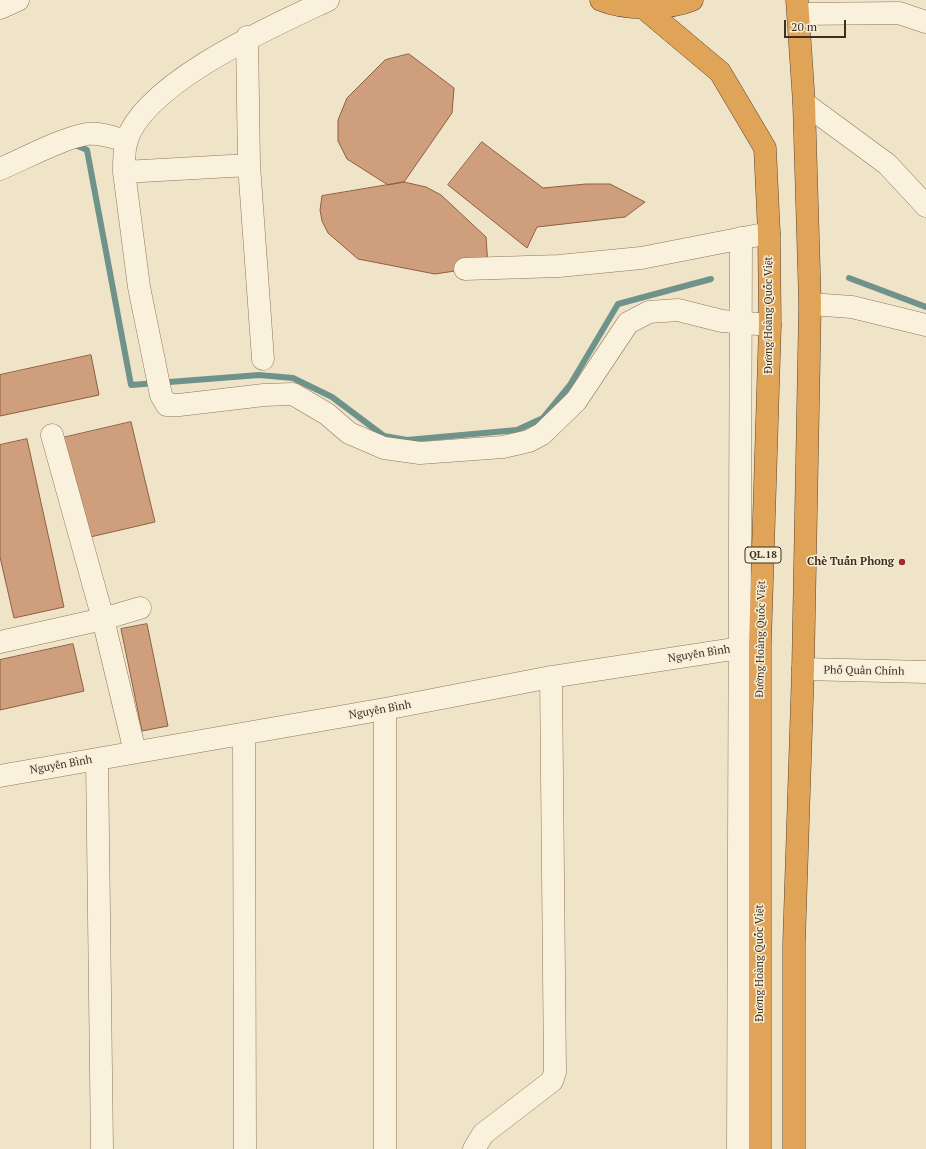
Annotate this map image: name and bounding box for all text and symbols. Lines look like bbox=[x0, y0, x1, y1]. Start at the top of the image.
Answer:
scale bar bbox=[786, 12, 848, 38]
text: 20 m bbox=[791, 19, 817, 34]
street label: Đường Hoàng Quốc Việt bbox=[762, 256, 776, 374]
road number: QL.18 bbox=[745, 547, 781, 563]
place label: Chè Tuấn Phong bbox=[807, 555, 894, 569]
marker: Chè Tuấn Phong bbox=[897, 557, 907, 567]
street label: Đường Hoàng Quốc Việt bbox=[753, 580, 769, 698]
street label: Nguyễn Bình bbox=[667, 643, 731, 665]
street label: Phố Quân Chính bbox=[823, 664, 905, 678]
street label: Nguyễn Bình bbox=[348, 698, 412, 722]
street label: Nguyễn Bình bbox=[29, 753, 93, 777]
street label: Đường Hoàng Quốc Việt bbox=[753, 904, 767, 1022]

